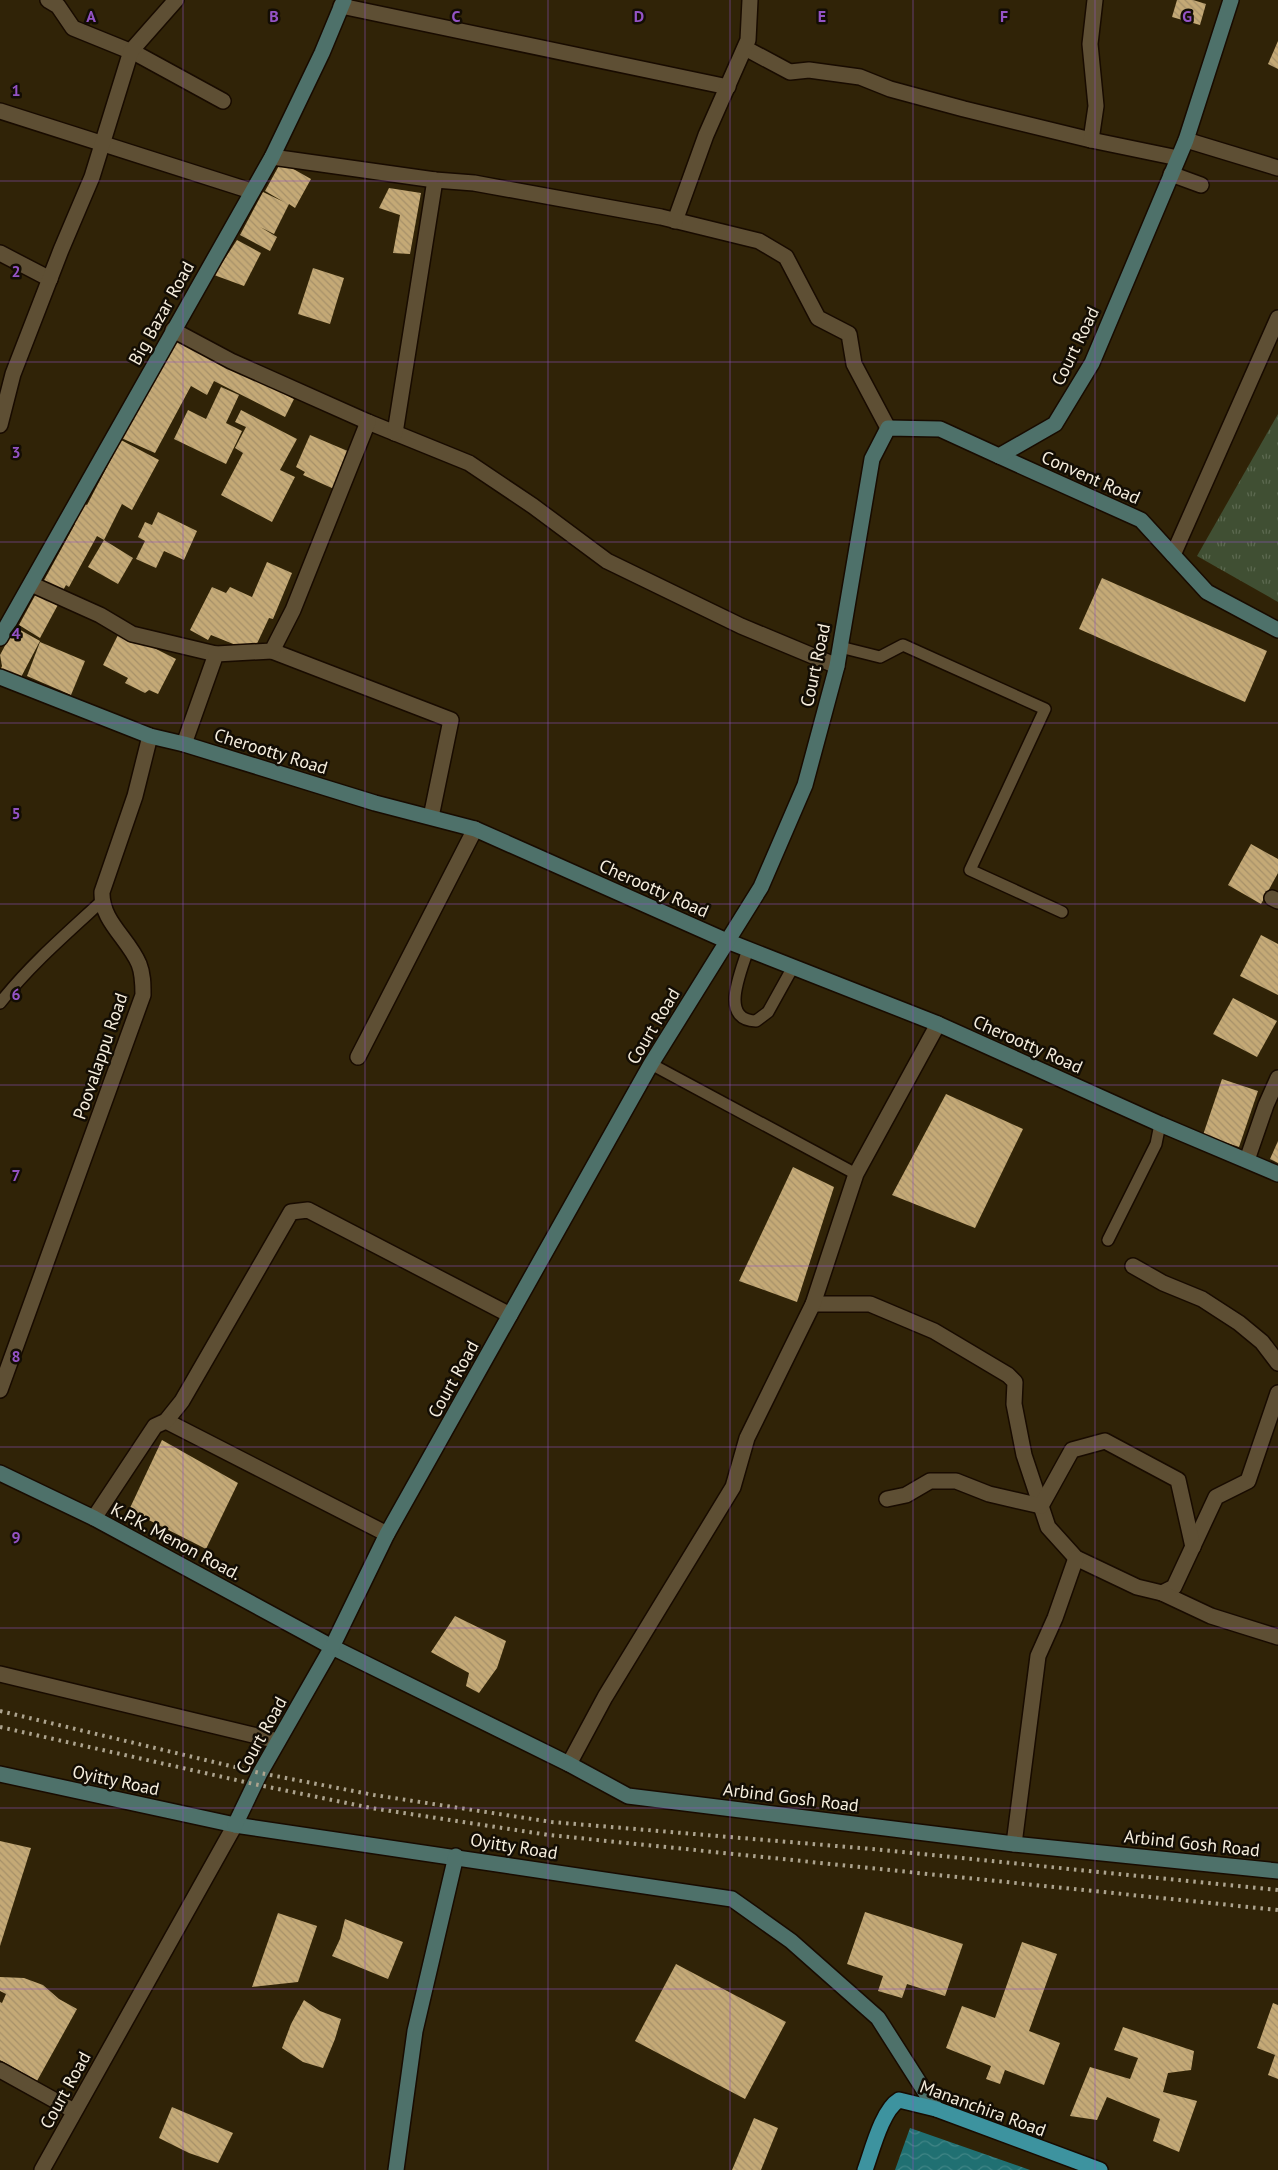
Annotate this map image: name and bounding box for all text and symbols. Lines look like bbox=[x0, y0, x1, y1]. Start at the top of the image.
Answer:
text: A bbox=[86, 6, 96, 26]
text: B bbox=[269, 6, 279, 26]
text: C bbox=[452, 6, 461, 26]
text: D bbox=[634, 6, 644, 26]
text: E bbox=[818, 6, 826, 26]
text: F bbox=[1000, 6, 1008, 26]
text: G bbox=[1182, 6, 1192, 26]
text: 1 bbox=[11, 80, 21, 100]
street label: Big Bazar Road bbox=[123, 257, 199, 369]
text: 2 bbox=[11, 261, 21, 281]
street label: Court Road bbox=[1046, 303, 1104, 389]
text: 3 bbox=[11, 442, 21, 462]
street label: Convent Road bbox=[1038, 445, 1144, 509]
street label: Court Road bbox=[795, 621, 835, 709]
text: 4 bbox=[11, 623, 21, 643]
street label: Cherootty Road bbox=[211, 723, 331, 779]
text: 5 bbox=[11, 803, 21, 823]
street label: Cherootty Road bbox=[596, 854, 712, 922]
text: 6 bbox=[11, 984, 21, 1004]
street label: Court Road bbox=[621, 984, 685, 1068]
street label: Poovalappu Road bbox=[68, 990, 132, 1122]
street label: Cherootty Road bbox=[970, 1010, 1086, 1078]
text: 7 bbox=[11, 1165, 21, 1185]
street label: Court Road bbox=[422, 1336, 484, 1422]
text: 8 bbox=[11, 1346, 21, 1366]
street label: K.P.K. Menon Road. bbox=[107, 1497, 245, 1585]
text: 9 bbox=[11, 1527, 21, 1547]
street label: Court Road bbox=[230, 1692, 292, 1778]
street label: Oyitty Road bbox=[71, 1760, 161, 1800]
street label: Arbind Gosh Road bbox=[722, 1777, 860, 1817]
street label: Arbind Gosh Road bbox=[1123, 1824, 1261, 1862]
street label: Oyitty Road bbox=[469, 1828, 559, 1864]
street label: Court Road bbox=[34, 2047, 96, 2133]
street label: Mananchira Road bbox=[917, 2075, 1049, 2141]

